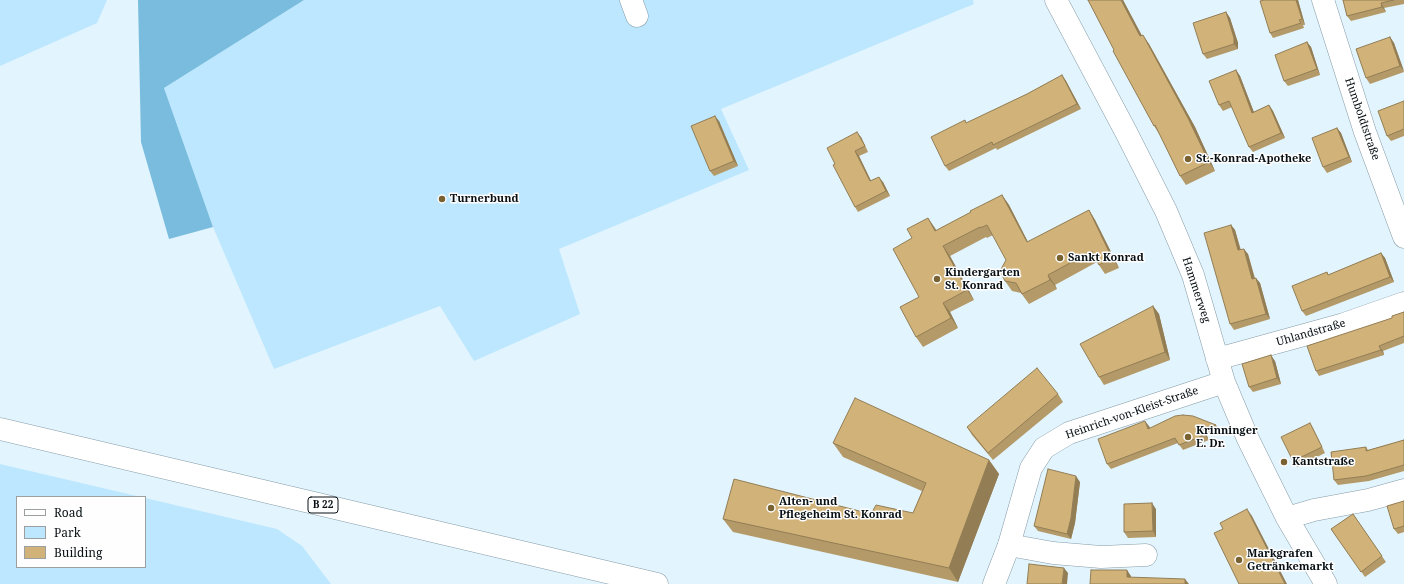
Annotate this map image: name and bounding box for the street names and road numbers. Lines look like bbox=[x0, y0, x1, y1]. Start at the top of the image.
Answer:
street label: Humboldtstraße bbox=[1342, 76, 1382, 162]
street label: Hammerweg bbox=[1179, 256, 1213, 324]
street label: Uhlandstraße bbox=[1275, 317, 1347, 349]
street label: Heinrich-von-Kleist-Straße bbox=[1064, 384, 1200, 442]
road number: B 22 bbox=[308, 497, 338, 513]

